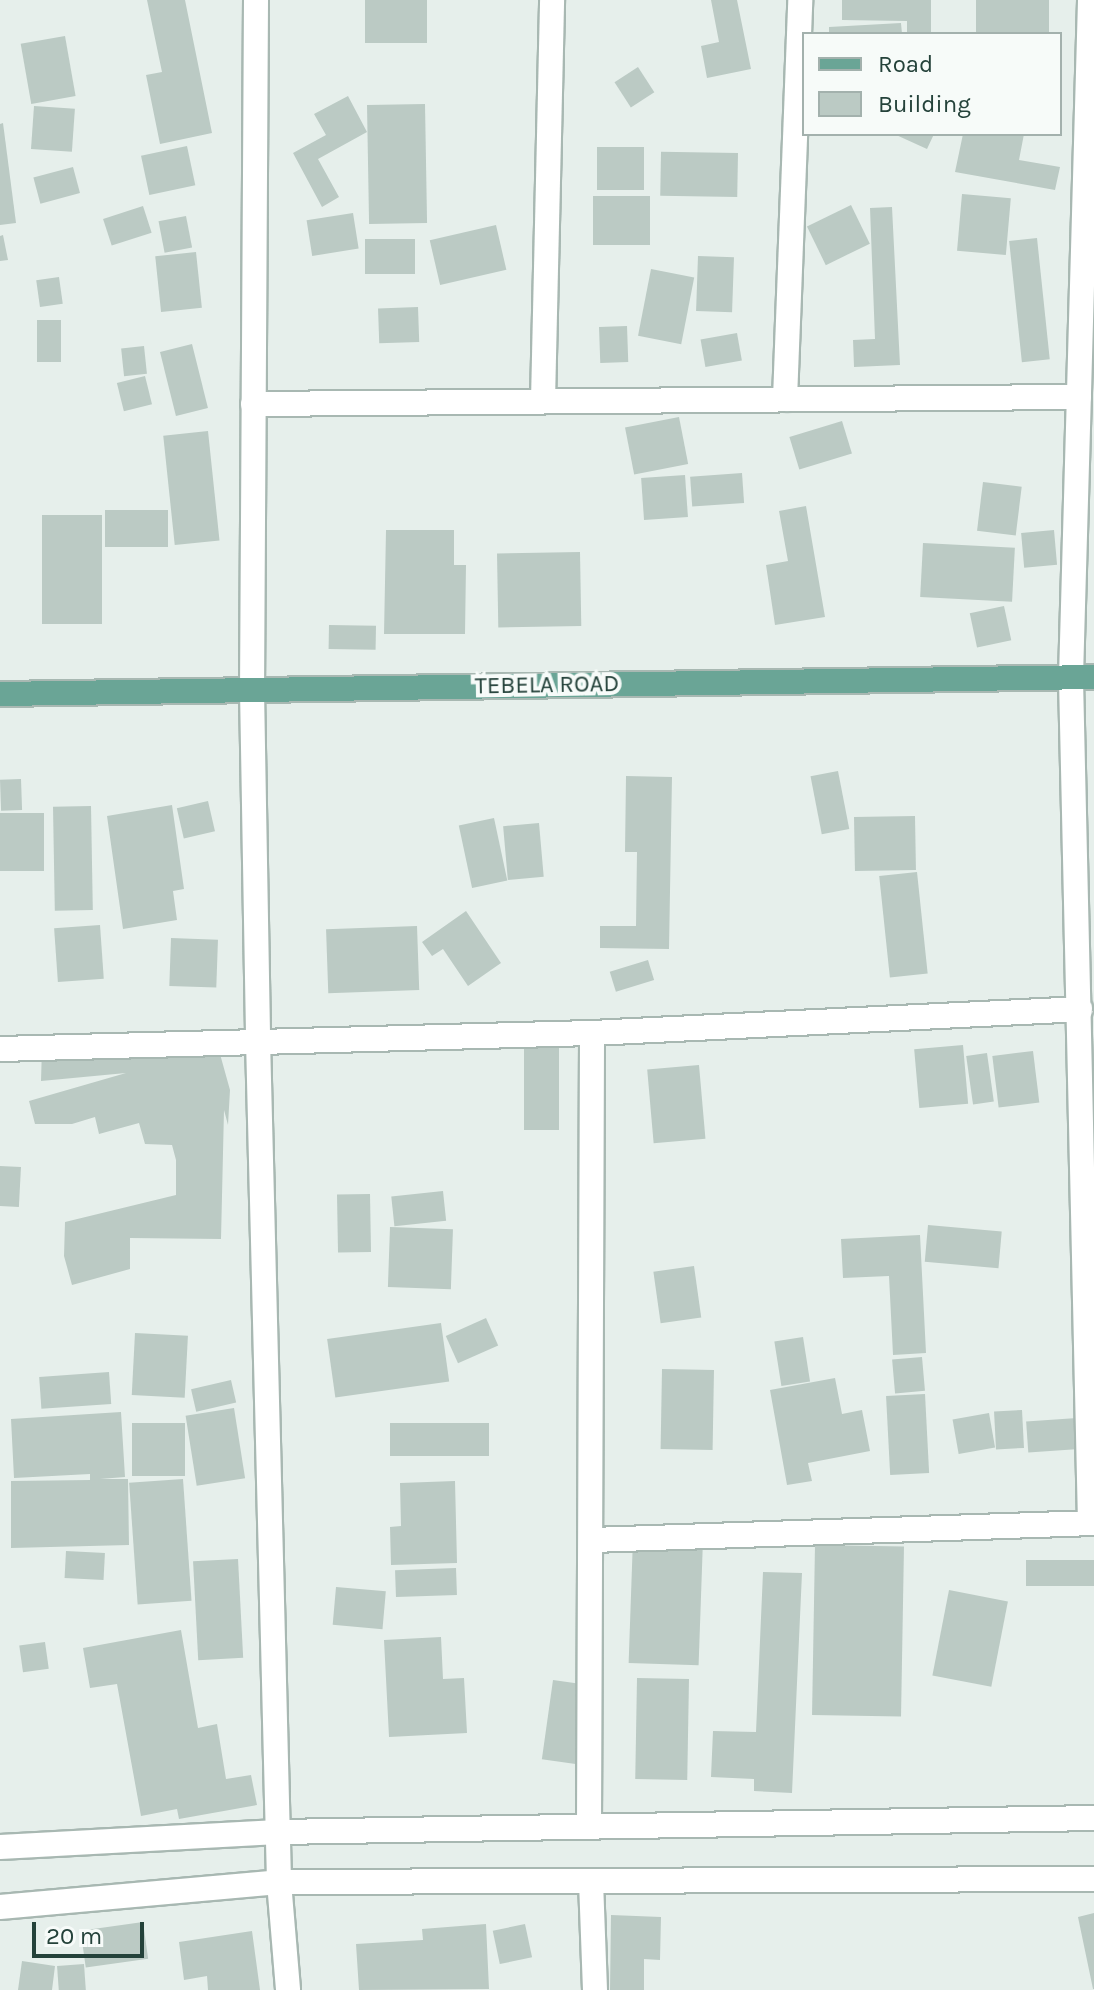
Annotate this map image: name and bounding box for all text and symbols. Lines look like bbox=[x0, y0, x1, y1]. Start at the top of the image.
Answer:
legend bbox=[802, 32, 1062, 136]
text: Road bbox=[878, 50, 933, 78]
text: Building bbox=[878, 90, 971, 118]
street label: TEBELA ROAD bbox=[475, 669, 619, 701]
scale bar bbox=[36, 1906, 148, 1956]
text: 20 m bbox=[46, 1922, 102, 1950]

